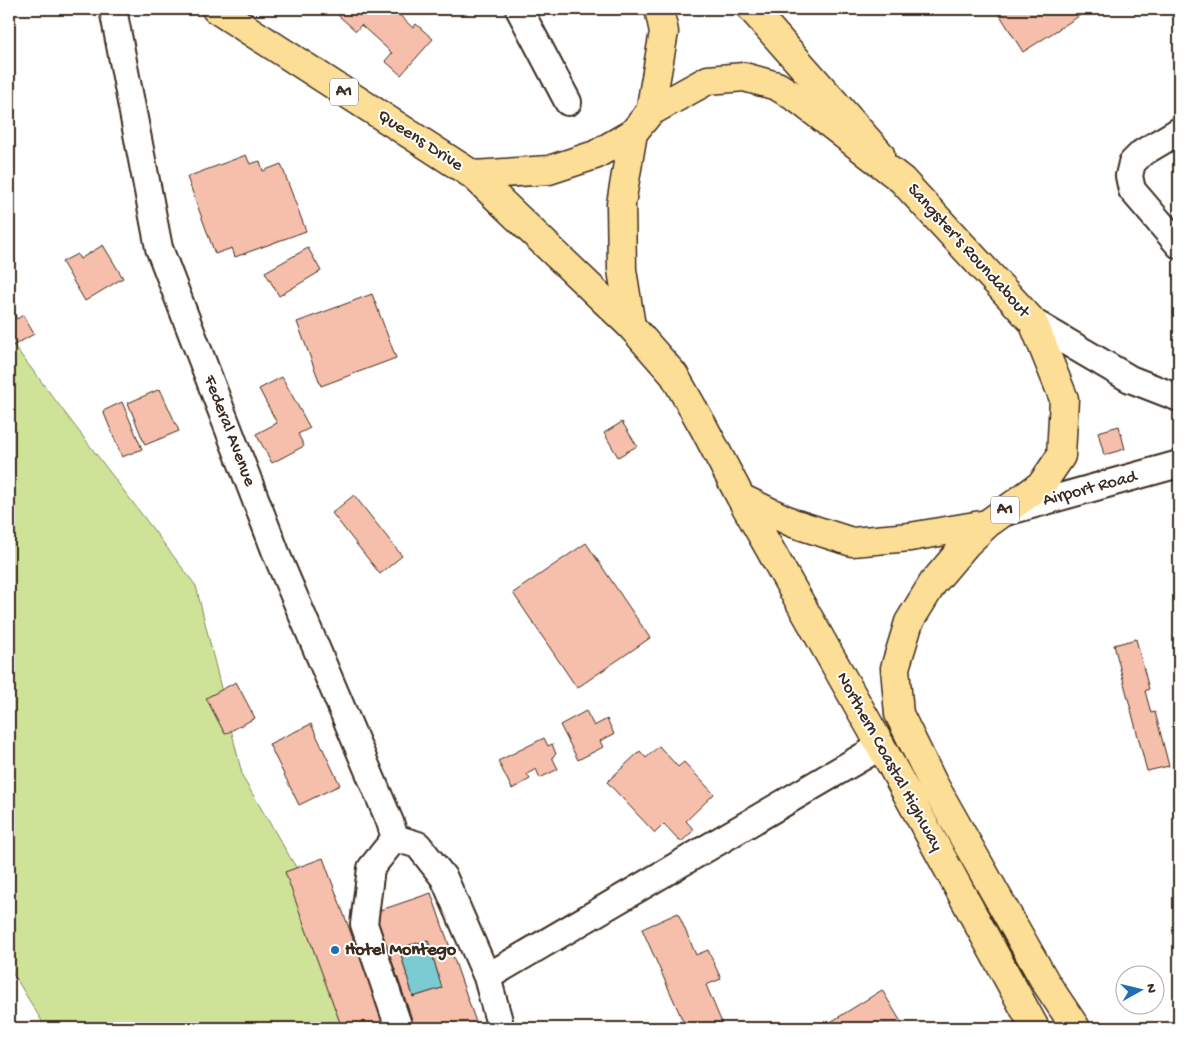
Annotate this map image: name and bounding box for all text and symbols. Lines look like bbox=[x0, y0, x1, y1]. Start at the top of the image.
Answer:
road number: A1 bbox=[330, 78, 358, 105]
street label: Queens Drive bbox=[373, 106, 467, 177]
street label: Sangster's Roundabout bbox=[902, 180, 1035, 324]
street label: Federal Avenue bbox=[198, 372, 260, 490]
street label: Airport Road bbox=[1041, 466, 1141, 512]
road number: A1 bbox=[991, 496, 1019, 524]
street label: Northern Coastal Highway bbox=[831, 669, 947, 855]
place label: Hotel Montego bbox=[345, 940, 457, 961]
marker: Hotel Montego bbox=[329, 944, 341, 956]
north arrow bbox=[1116, 964, 1166, 1014]
text: N bbox=[1141, 983, 1159, 994]

